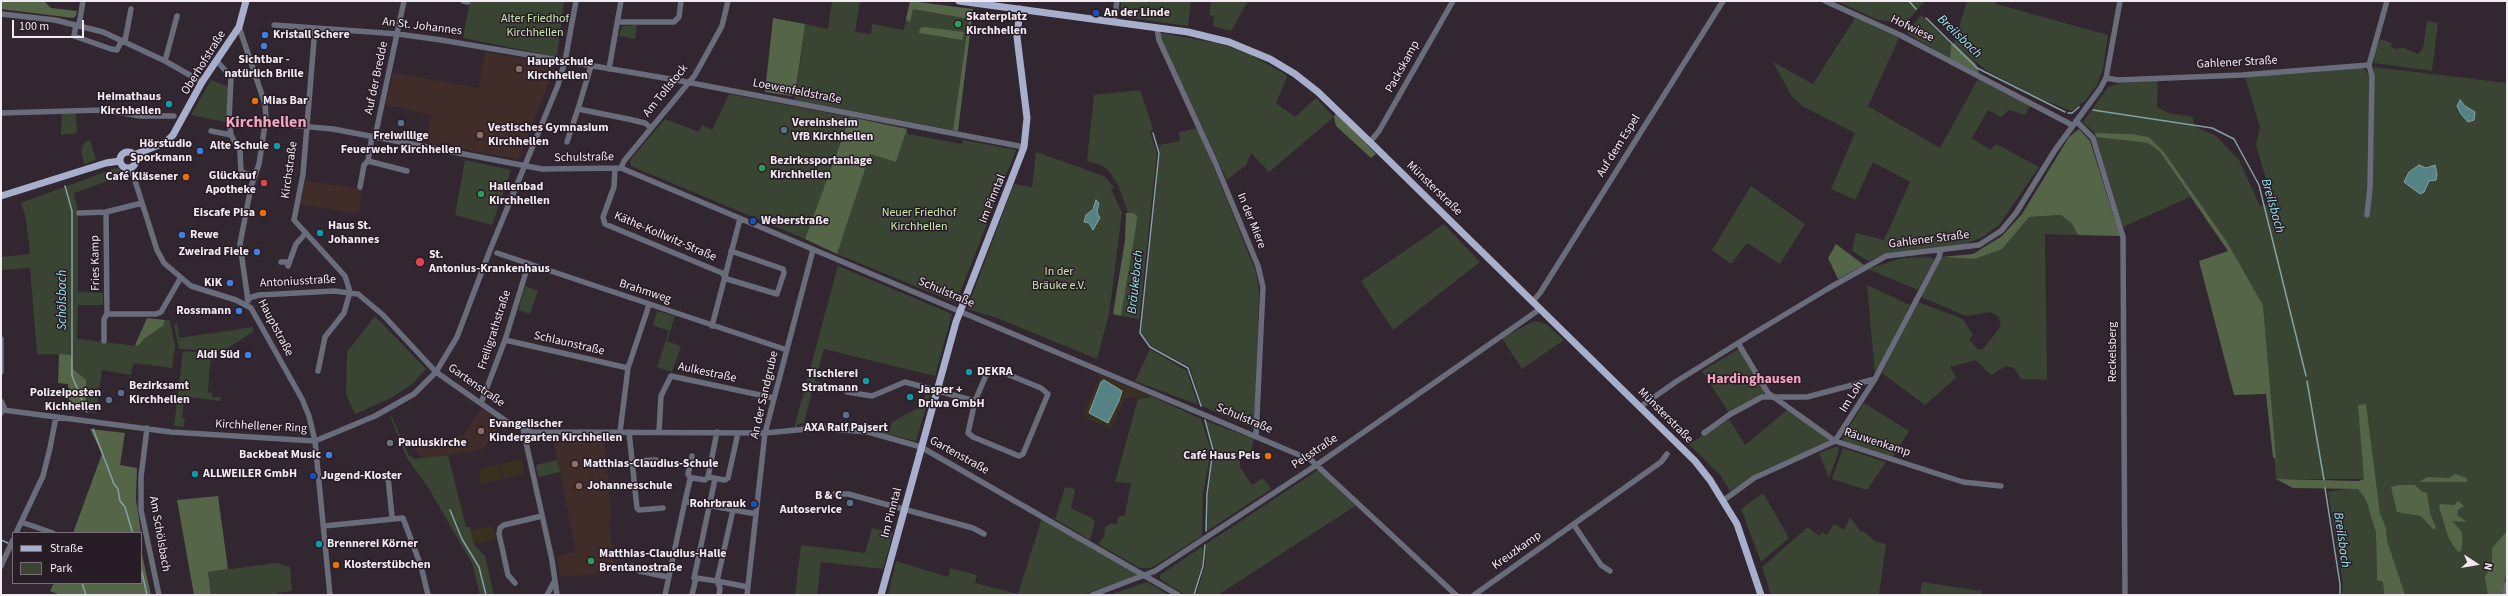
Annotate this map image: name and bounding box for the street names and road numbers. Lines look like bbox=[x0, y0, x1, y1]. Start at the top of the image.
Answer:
street label: Hofwiese bbox=[1888, 12, 1936, 46]
street label: An St. Johannes bbox=[381, 15, 463, 39]
street label: Oberhofstraße bbox=[179, 28, 229, 98]
street label: Packskamp bbox=[1383, 38, 1423, 96]
street label: Auf der Bredde bbox=[362, 40, 392, 116]
street label: Gahlener Straße bbox=[2196, 54, 2278, 72]
street label: Am Tollstock bbox=[640, 62, 692, 120]
street label: Loewenfeldstraße bbox=[751, 76, 843, 108]
street label: Auf dem Espel bbox=[1594, 112, 1644, 180]
street label: Kirchstraße bbox=[279, 140, 301, 200]
street label: Schulstraße bbox=[554, 150, 614, 166]
street label: Münsterstraße bbox=[1403, 159, 1465, 219]
street label: Im Pinntal bbox=[977, 173, 1009, 225]
street label: In der Miere bbox=[1233, 191, 1269, 251]
street label: Käthe-Kollwitz-Straße bbox=[612, 209, 718, 265]
street label: Gahlener Straße bbox=[1888, 228, 1970, 252]
street label: Fries Kamp bbox=[88, 235, 104, 291]
street label: Antoniusstraße bbox=[260, 273, 336, 291]
street label: Schulstraße bbox=[916, 275, 976, 311]
street label: Brahmweg bbox=[617, 277, 673, 307]
street label: Freiligrathstraße bbox=[475, 288, 515, 372]
street label: Hauptstraße bbox=[254, 297, 296, 359]
street label: Reckelsberg bbox=[2106, 322, 2120, 382]
street label: Schlaunstraße bbox=[532, 329, 606, 359]
street label: An der Sandgrube bbox=[748, 350, 782, 440]
street label: Aulkestraße bbox=[676, 360, 738, 386]
street label: Gartenstraße bbox=[445, 361, 507, 411]
street label: Im Loh bbox=[1837, 379, 1867, 415]
street label: Münsterstraße bbox=[1634, 385, 1696, 447]
street label: Schulstraße bbox=[1214, 401, 1274, 437]
street label: Kirchhellener Ring bbox=[215, 417, 307, 437]
street label: Räuwenkamp bbox=[1842, 426, 1912, 460]
street label: Pelsstraße bbox=[1289, 431, 1341, 473]
street label: Gartenstraße bbox=[927, 434, 991, 478]
street label: Im Pinntal bbox=[878, 486, 906, 540]
street label: Am Schölsbach bbox=[145, 495, 173, 573]
street label: Kreuzkamp bbox=[1490, 529, 1544, 573]

